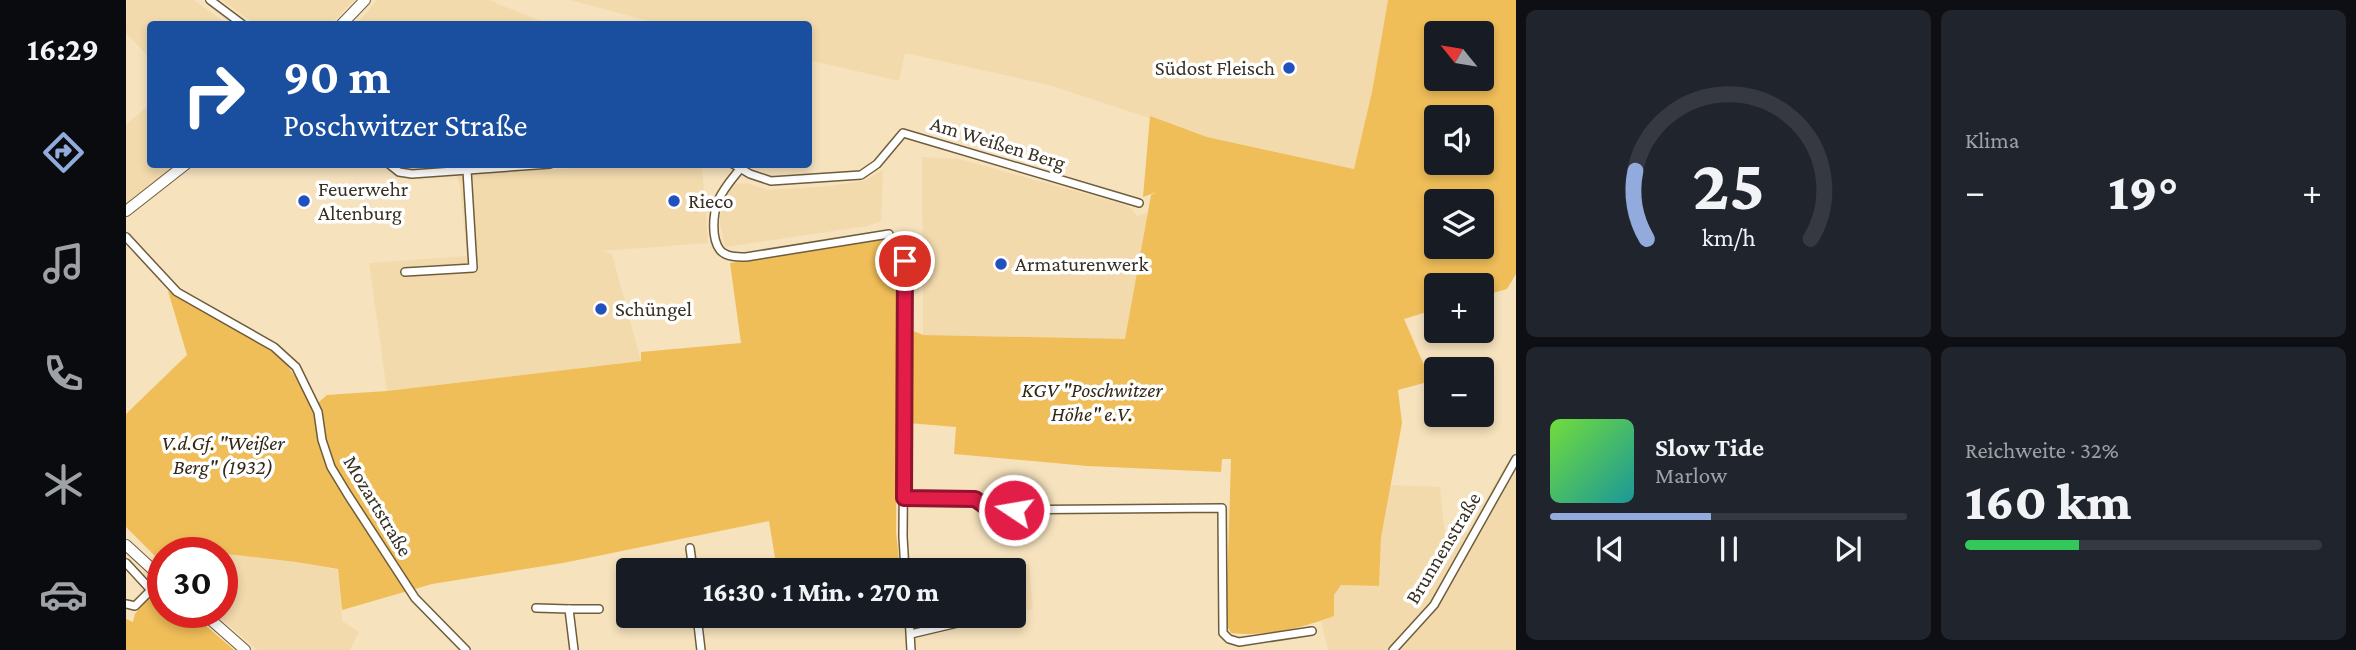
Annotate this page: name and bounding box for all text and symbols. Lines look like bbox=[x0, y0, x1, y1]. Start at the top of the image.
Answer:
north arrow bbox=[1424, 21, 1494, 91]
map controls bbox=[1424, 21, 1494, 427]
text: 16:29 bbox=[27, 31, 99, 67]
icon: right bbox=[168, 49, 259, 140]
text: 90 m bbox=[283, 49, 390, 104]
place label: Südost Fleisch bbox=[1155, 56, 1275, 80]
marker: Südost Fleisch bbox=[1281, 60, 1297, 76]
button: sound bbox=[1424, 105, 1494, 175]
text: Poschwitzer Straße bbox=[283, 107, 528, 143]
street label: Am Weißen Berg bbox=[928, 111, 1068, 175]
text: Klima bbox=[1965, 127, 2019, 153]
icon: directions bbox=[39, 128, 88, 177]
text: 25 bbox=[1692, 145, 1765, 226]
text: 19° bbox=[2108, 162, 2179, 220]
text: − bbox=[1965, 170, 1985, 212]
text: + bbox=[2302, 170, 2322, 212]
place label: Feuerwehr Altenburg bbox=[318, 177, 409, 225]
place label: Rieco bbox=[688, 189, 733, 213]
button: layers bbox=[1424, 189, 1494, 259]
marker: Feuerwehr Altenburg bbox=[296, 193, 312, 209]
marker: Rieco bbox=[666, 193, 682, 209]
text: km/h bbox=[1702, 224, 1755, 251]
pin bbox=[875, 231, 935, 291]
icon: music bbox=[39, 239, 88, 288]
icon: arrive bbox=[886, 242, 924, 280]
place label: Armaturenwerk bbox=[1015, 252, 1148, 276]
marker: Armaturenwerk bbox=[993, 256, 1009, 272]
button: + bbox=[1424, 273, 1494, 343]
place label: Schüngel bbox=[615, 297, 692, 321]
marker: Schüngel bbox=[593, 301, 609, 317]
icon: phone bbox=[39, 349, 88, 398]
button: − bbox=[1424, 357, 1494, 427]
park label: KGV "Poschwitzer Höhe" e.V. bbox=[1021, 378, 1163, 426]
park label: V.d.Gf. "Weißer Berg" (1932) bbox=[161, 431, 285, 479]
text: Slow Tide bbox=[1655, 433, 1764, 462]
text: Reichweite · 32% bbox=[1965, 437, 2119, 463]
street label: Mozartstraße bbox=[338, 451, 418, 561]
icon: climate bbox=[39, 460, 88, 509]
text: Marlow bbox=[1655, 462, 1727, 488]
text: 160 km bbox=[1965, 472, 2131, 530]
position arrow bbox=[977, 473, 1051, 547]
street label: Brunnenstraße bbox=[1400, 488, 1486, 608]
icon: previous bbox=[1591, 530, 1629, 568]
icon: pause bbox=[1710, 530, 1748, 568]
icon: next bbox=[1829, 530, 1867, 568]
speed limit sign: 30 bbox=[147, 537, 238, 628]
icon: car bbox=[39, 570, 88, 619]
text: 16:30 · 1 Min. · 270 m bbox=[703, 578, 939, 607]

